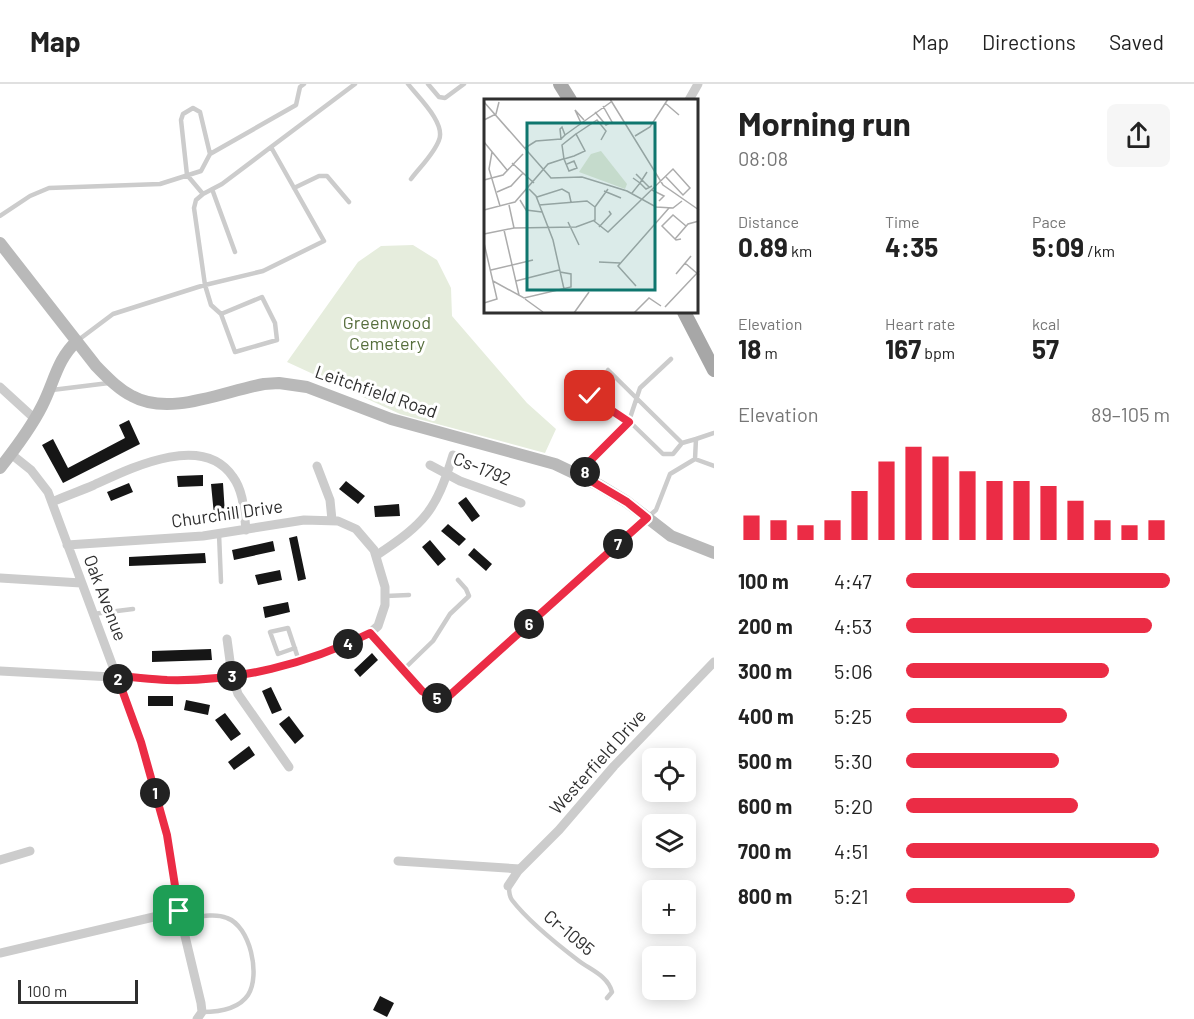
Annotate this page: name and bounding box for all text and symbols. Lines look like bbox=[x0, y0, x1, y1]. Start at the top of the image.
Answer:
text: Map bbox=[30, 24, 81, 58]
text: Map bbox=[912, 29, 949, 54]
text: Directions bbox=[982, 29, 1076, 54]
text: Saved bbox=[1109, 29, 1164, 54]
inset map bbox=[484, 99, 699, 314]
text: Morning run bbox=[738, 103, 911, 143]
button: share bbox=[1107, 104, 1170, 167]
text: 08:08 bbox=[738, 146, 788, 170]
text: Distance bbox=[738, 212, 799, 231]
text: Time bbox=[885, 212, 920, 231]
text: Pace bbox=[1032, 212, 1066, 231]
text: 0.89 bbox=[738, 231, 788, 262]
text: 4:35 bbox=[885, 231, 938, 262]
text: 5:09 bbox=[1032, 231, 1084, 262]
text: km bbox=[788, 241, 812, 260]
text: /km bbox=[1084, 241, 1115, 260]
park label: Greenwood Cemetery bbox=[343, 311, 431, 354]
text: Elevation bbox=[738, 314, 802, 333]
text: Heart rate bbox=[885, 314, 955, 333]
text: kcal bbox=[1032, 314, 1060, 333]
text: 18 bbox=[738, 333, 761, 364]
text: 167 bbox=[885, 333, 921, 364]
text: 57 bbox=[1032, 333, 1059, 364]
text: m bbox=[761, 343, 778, 362]
text: bpm bbox=[921, 343, 955, 362]
street label: Leitchfield Road bbox=[312, 360, 440, 422]
pin bbox=[564, 370, 615, 421]
icon: check bbox=[573, 379, 606, 412]
text: Elevation bbox=[738, 402, 819, 426]
text: 89–105 m bbox=[1091, 402, 1170, 426]
street label: Cs-1792 bbox=[450, 447, 515, 490]
pin: 8 bbox=[570, 457, 600, 487]
text: 8 bbox=[581, 462, 589, 481]
street label: Churchill Drive bbox=[170, 494, 284, 532]
pin: 7 bbox=[603, 529, 633, 559]
text: 7 bbox=[614, 534, 622, 553]
street label: Oak Avenue bbox=[80, 552, 132, 644]
text: 100 m bbox=[738, 569, 789, 593]
text: 4:47 bbox=[834, 569, 872, 593]
pin: 6 bbox=[514, 609, 544, 639]
text: 6 bbox=[525, 614, 533, 633]
text: 200 m bbox=[738, 614, 793, 638]
text: 4:53 bbox=[834, 614, 872, 638]
pin: 4 bbox=[333, 629, 363, 659]
text: 4 bbox=[343, 634, 353, 653]
text: 300 m bbox=[738, 659, 792, 683]
text: 5:06 bbox=[834, 659, 873, 683]
pin: 3 bbox=[217, 661, 247, 691]
pin: 2 bbox=[103, 664, 133, 694]
text: 3 bbox=[228, 666, 236, 685]
text: 2 bbox=[114, 669, 122, 688]
pin: 5 bbox=[422, 683, 452, 713]
text: 5 bbox=[433, 688, 441, 707]
street label: Westerfield Drive bbox=[544, 704, 650, 818]
text: 400 m bbox=[738, 704, 794, 728]
text: 5:25 bbox=[834, 704, 872, 728]
map controls bbox=[642, 748, 696, 1000]
button: locate bbox=[642, 748, 696, 802]
text: 500 m bbox=[738, 749, 792, 773]
text: 5:30 bbox=[834, 749, 873, 773]
pin: 1 bbox=[140, 778, 170, 808]
text: 1 bbox=[152, 783, 158, 802]
text: 600 m bbox=[738, 794, 792, 818]
text: 5:20 bbox=[834, 794, 873, 818]
button: layers bbox=[642, 814, 696, 868]
text: 700 m bbox=[738, 839, 791, 863]
text: 4:51 bbox=[834, 839, 869, 863]
button: + bbox=[642, 880, 696, 934]
text: 800 m bbox=[738, 884, 792, 908]
text: 5:21 bbox=[834, 884, 869, 908]
pin bbox=[153, 885, 204, 936]
icon: arrive bbox=[162, 894, 195, 927]
street label: Cr-1095 bbox=[540, 905, 600, 960]
button: − bbox=[642, 946, 696, 1000]
scale bar bbox=[18, 977, 138, 1004]
text: 100 m bbox=[27, 981, 67, 1000]

